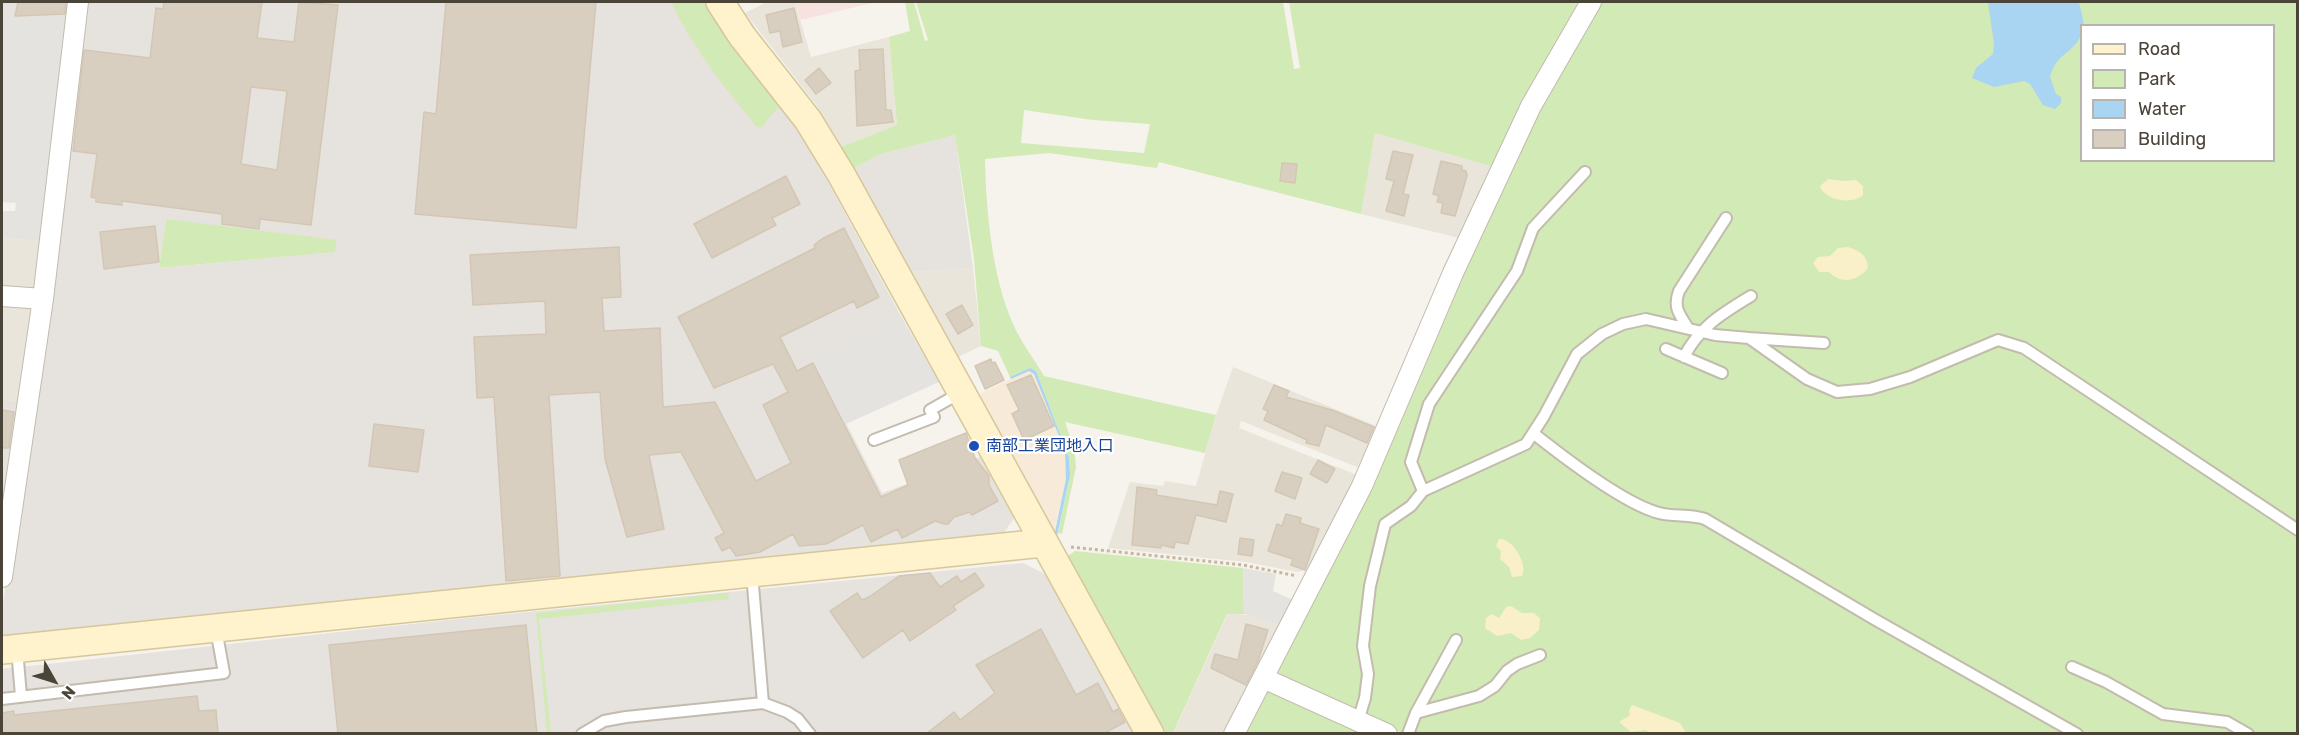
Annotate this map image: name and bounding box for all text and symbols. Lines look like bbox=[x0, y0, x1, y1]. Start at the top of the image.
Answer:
legend bbox=[2080, 24, 2275, 162]
text: Road bbox=[2138, 38, 2181, 60]
text: Park bbox=[2138, 68, 2175, 90]
text: Water bbox=[2138, 98, 2186, 120]
text: Building bbox=[2138, 128, 2206, 150]
place label: 南部工業団地入口 bbox=[986, 436, 1114, 456]
marker: 南部工業団地入口 bbox=[967, 439, 981, 453]
north arrow bbox=[24, 651, 84, 711]
text: N bbox=[57, 682, 79, 703]

